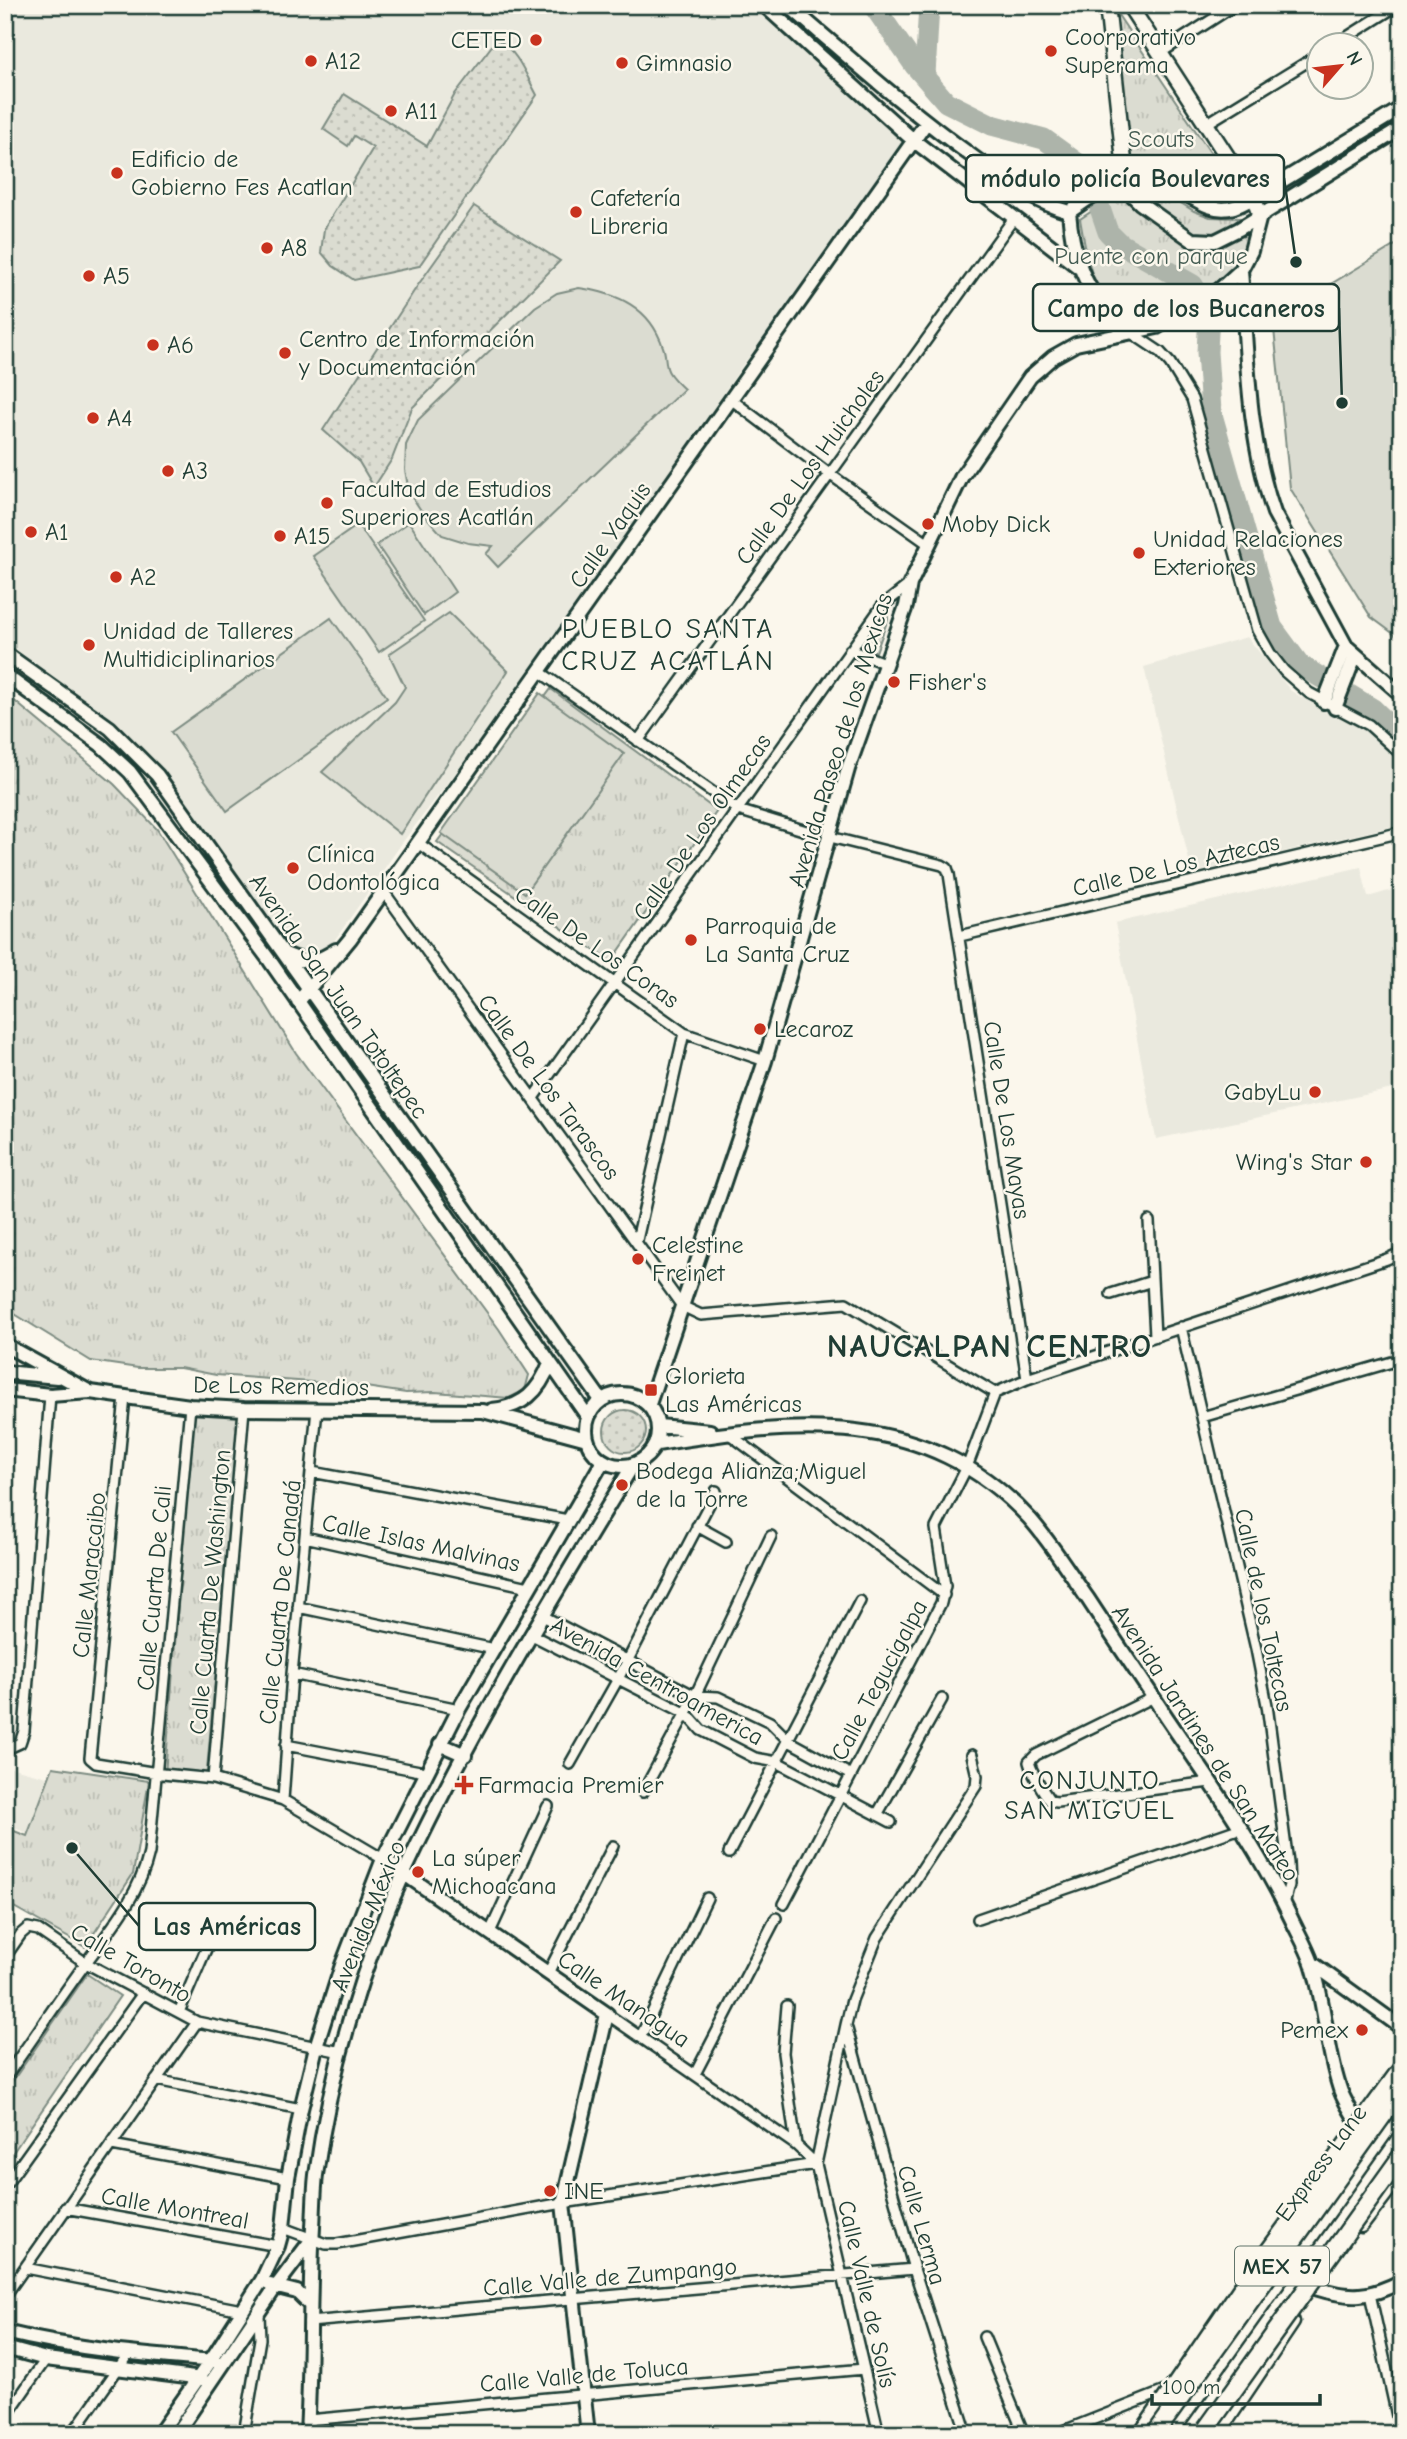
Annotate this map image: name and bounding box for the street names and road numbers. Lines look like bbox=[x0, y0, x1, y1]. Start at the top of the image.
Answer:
street label: Calle De Los Huicholes bbox=[730, 364, 890, 570]
street label: Calle Yaquis bbox=[563, 477, 657, 593]
street label: Avenida Paseo de los Mexicas bbox=[782, 589, 898, 891]
street label: Calle De Los Olmecas bbox=[627, 728, 777, 926]
street label: Calle De Los Aztecas bbox=[1070, 828, 1282, 902]
street label: Avenida San Juan Totoltepec bbox=[244, 868, 434, 1124]
street label: Calle De Los Coras bbox=[510, 880, 684, 1014]
street label: Calle De Los Tarascos bbox=[472, 989, 626, 1185]
street label: Calle De Los Mayas bbox=[978, 1019, 1036, 1221]
street label: De Los Remedios bbox=[193, 1370, 369, 1402]
street label: Calle Cuarta De Washington bbox=[184, 1448, 236, 1736]
street label: Calle Cuarta De Canadá bbox=[253, 1478, 307, 1726]
street label: Calle Cuarta De Cali bbox=[131, 1484, 177, 1692]
street label: Calle Maracaibo bbox=[66, 1491, 112, 1659]
street label: Calle de los Toltecas bbox=[1229, 1506, 1299, 1714]
street label: Calle Islas Malvinas bbox=[320, 1508, 523, 1578]
street label: Calle Tegucigalpa bbox=[825, 1595, 933, 1765]
street label: Avenida Jardines de San Mateo bbox=[1106, 1599, 1306, 1887]
street label: Avenida Centroamerica bbox=[546, 1611, 768, 1751]
street label: Avenida México bbox=[325, 1836, 411, 1996]
street label: Calle Toronto bbox=[66, 1917, 196, 2009]
street label: Calle Managua bbox=[553, 1945, 695, 2053]
street label: Express Lane bbox=[1269, 2099, 1373, 2227]
street label: Calle Lerma bbox=[892, 2162, 952, 2288]
street label: Calle Montreal bbox=[99, 2181, 251, 2235]
street label: Calle Valle de Solís bbox=[832, 2198, 902, 2390]
road number: MEX 57 bbox=[1235, 2246, 1329, 2286]
street label: Calle Valle de Zumpango bbox=[482, 2252, 738, 2302]
street label: Calle Valle de Toluca bbox=[479, 2352, 689, 2398]

